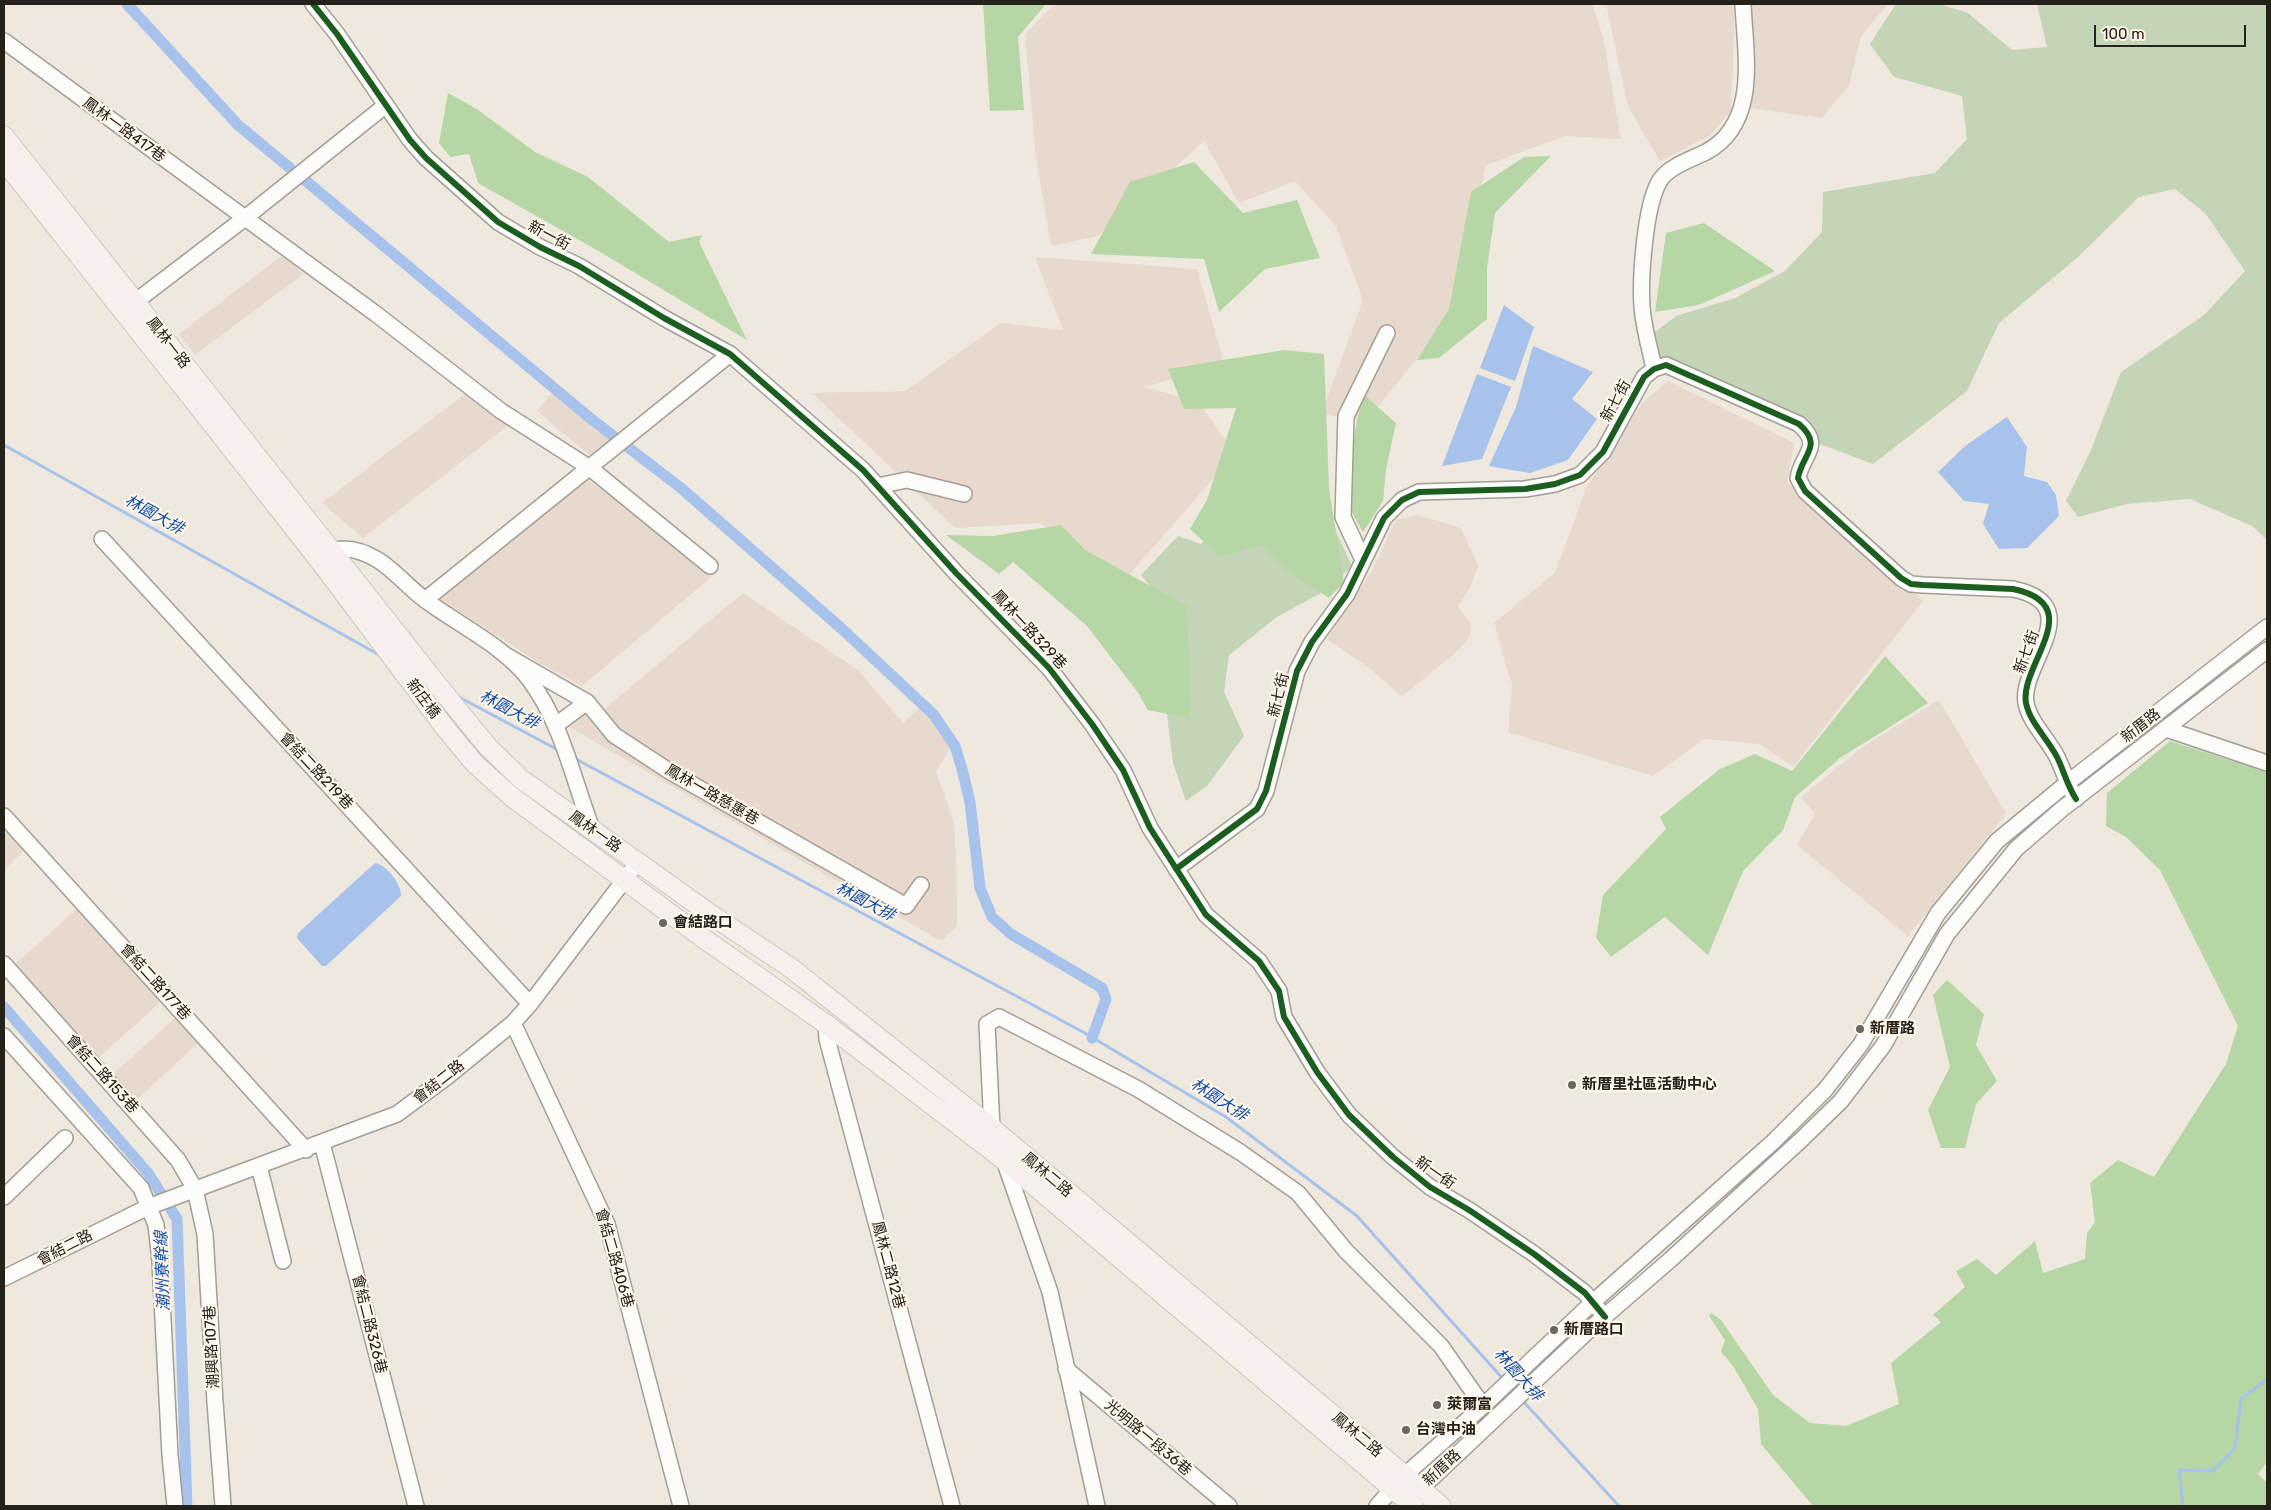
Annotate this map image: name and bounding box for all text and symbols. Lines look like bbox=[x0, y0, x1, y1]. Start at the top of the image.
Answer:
scale bar bbox=[2096, 15, 2248, 47]
text: 100 m bbox=[2102, 25, 2144, 43]
street label: 鳳林一路417巷 bbox=[79, 94, 169, 166]
street label: 新一街 bbox=[525, 217, 573, 255]
street label: 鳳林一路 bbox=[142, 314, 194, 372]
street label: 新七街 bbox=[1597, 377, 1635, 425]
water label: 林園大排 bbox=[121, 491, 187, 539]
street label: 鳳林一路329巷 bbox=[988, 587, 1070, 673]
street label: 新七街 bbox=[2011, 628, 2043, 676]
street label: 新七街 bbox=[1265, 671, 1293, 719]
street label: 新庄橋 bbox=[402, 676, 444, 722]
water label: 林園大排 bbox=[476, 687, 542, 733]
street label: 新厝路 bbox=[2118, 705, 2164, 747]
street label: 會結二路219巷 bbox=[276, 729, 356, 813]
street label: 鳳林一路慈惠巷 bbox=[662, 761, 762, 829]
street label: 鳳林一路 bbox=[565, 807, 625, 857]
water label: 林園大排 bbox=[832, 879, 898, 925]
place label: 會結路口 bbox=[673, 914, 733, 932]
marker: 會結路口 bbox=[657, 917, 669, 929]
street label: 會結二路177巷 bbox=[116, 940, 194, 1024]
place label: 新厝路 bbox=[1870, 1020, 1915, 1038]
marker: 新厝路 bbox=[1854, 1023, 1866, 1035]
street label: 會結二路153巷 bbox=[62, 1031, 142, 1117]
street label: 會結二路 bbox=[410, 1056, 468, 1108]
water label: 林園大排 bbox=[1187, 1075, 1251, 1125]
place label: 新厝里社區活動中心 bbox=[1582, 1076, 1717, 1094]
marker: 新厝里社區活動中心 bbox=[1566, 1079, 1578, 1091]
street label: 鳳林二路 bbox=[1018, 1149, 1076, 1201]
street label: 新一街 bbox=[1411, 1153, 1459, 1193]
street label: 會結二路406巷 bbox=[591, 1206, 637, 1310]
street label: 鳳林二路12巷 bbox=[868, 1219, 908, 1311]
street label: 會結二路 bbox=[34, 1226, 96, 1270]
water label: 潮州寮幹線 bbox=[152, 1231, 174, 1311]
street label: 會結二路326巷 bbox=[348, 1272, 390, 1376]
street label: 潮興路107巷 bbox=[201, 1305, 223, 1389]
place label: 新厝路口 bbox=[1564, 1321, 1624, 1339]
marker: 新厝路口 bbox=[1548, 1324, 1560, 1336]
water label: 林園大排 bbox=[1489, 1345, 1547, 1405]
street label: 光明路一段36巷 bbox=[1101, 1396, 1195, 1480]
place label: 萊爾富 bbox=[1447, 1396, 1492, 1414]
marker: 萊爾富 bbox=[1431, 1399, 1443, 1411]
street label: 鳳林二路 bbox=[1328, 1409, 1386, 1461]
place label: 台灣中油 bbox=[1416, 1421, 1476, 1439]
marker: 台灣中油 bbox=[1400, 1424, 1412, 1436]
street label: 新厝路 bbox=[1419, 1446, 1465, 1490]

